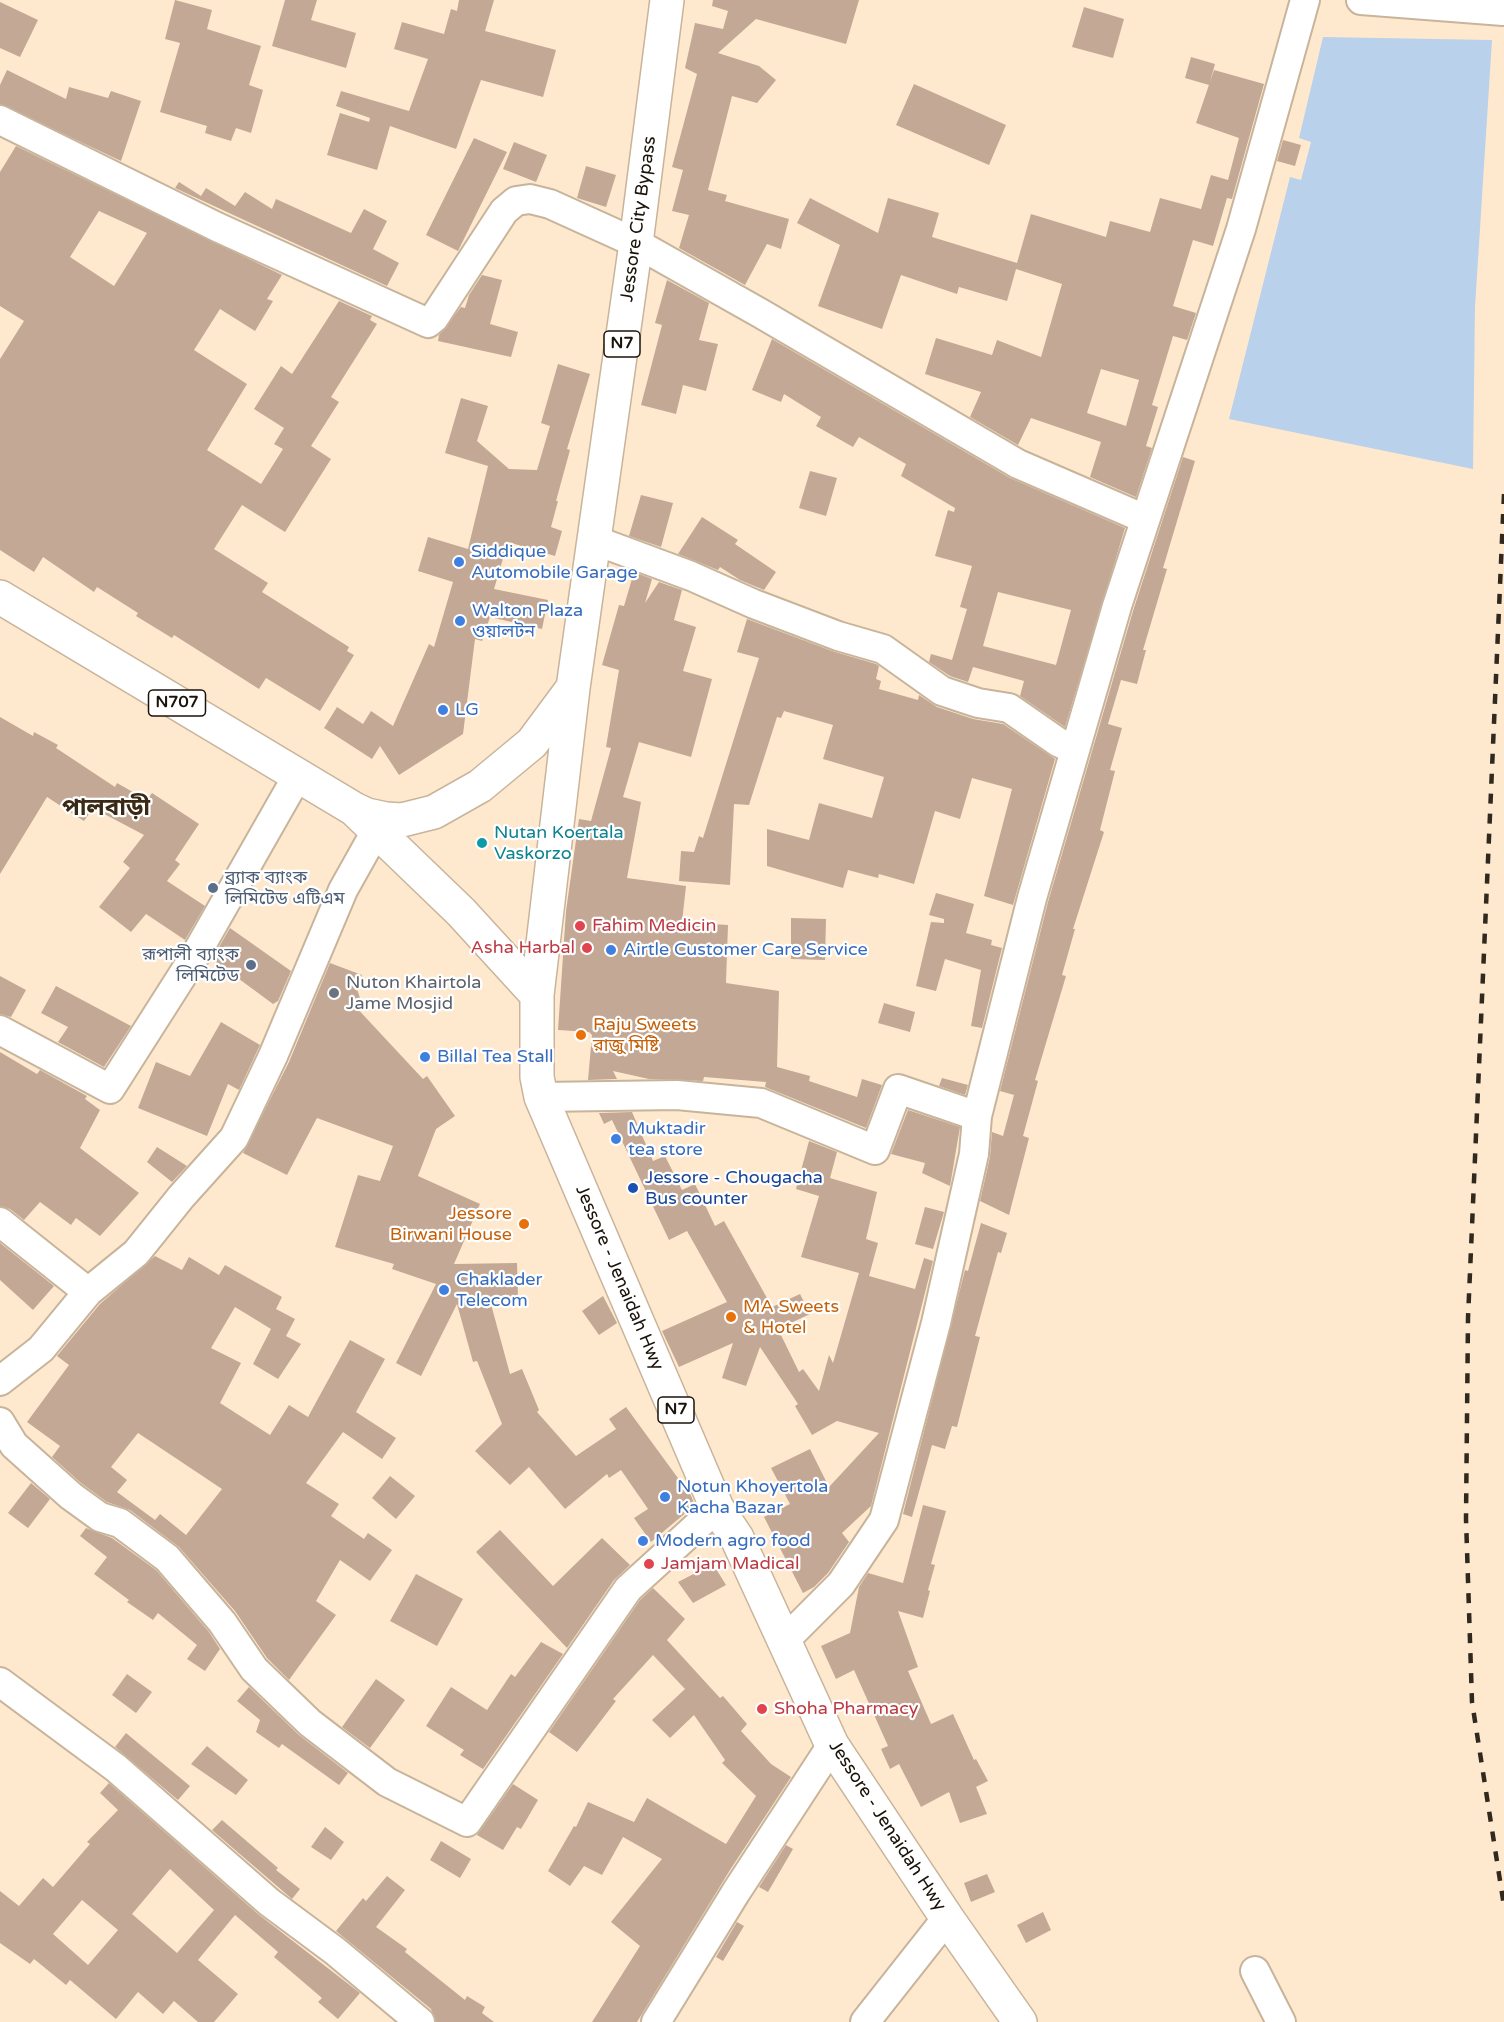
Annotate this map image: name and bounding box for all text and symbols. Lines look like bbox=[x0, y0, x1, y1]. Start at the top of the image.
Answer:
street label: Jessore City Bypass bbox=[617, 135, 661, 303]
road number: N7 bbox=[604, 331, 640, 357]
place label: Siddique Automobile Garage bbox=[471, 541, 638, 584]
marker: Siddique Automobile Garage bbox=[452, 555, 466, 569]
place label: Walton Plaza ওয়ালটন bbox=[472, 600, 583, 642]
marker: Walton Plaza ওয়ালটন bbox=[453, 614, 467, 628]
road number: N707 bbox=[148, 690, 206, 716]
place label: LG bbox=[455, 699, 479, 721]
marker: LG bbox=[436, 703, 450, 717]
district label: পালবাড়ী bbox=[62, 795, 150, 823]
place label: Nutan Koertala Vaskorzo bbox=[494, 822, 623, 864]
marker: Nutan Koertala Vaskorzo bbox=[475, 836, 489, 850]
place label: ব্র্যাক ব্যাংক লিমিটেড এটিএম bbox=[225, 867, 345, 910]
marker: ব্র্যাক ব্যাংক লিমিটেড এটিএম bbox=[206, 881, 220, 895]
place label: Fahim Medicin bbox=[592, 915, 717, 937]
marker: Fahim Medicin bbox=[573, 919, 587, 933]
place label: Asha Harbal bbox=[471, 937, 575, 959]
place label: Airtle Customer Care Service bbox=[623, 939, 868, 961]
marker: Asha Harbal bbox=[580, 941, 594, 955]
marker: Airtle Customer Care Service bbox=[604, 943, 618, 957]
place label: রূপালী ব্যাংক লিমিটেড bbox=[142, 944, 239, 986]
marker: রূপালী ব্যাংক লিমিটেড bbox=[244, 958, 258, 972]
place label: Nuton Khairtola Jame Mosjid bbox=[346, 972, 481, 1014]
marker: Nuton Khairtola Jame Mosjid bbox=[327, 986, 341, 1000]
place label: Raju Sweets রাজু মিষ্টি bbox=[593, 1014, 697, 1056]
marker: Raju Sweets রাজু মিষ্টি bbox=[574, 1028, 588, 1042]
place label: Billal Tea Stall bbox=[437, 1046, 553, 1068]
marker: Billal Tea Stall bbox=[418, 1050, 432, 1064]
place label: Muktadir tea store bbox=[628, 1118, 706, 1160]
marker: Muktadir tea store bbox=[609, 1132, 623, 1146]
place label: Jessore - Chougacha Bus counter bbox=[645, 1167, 823, 1210]
marker: Jessore - Chougacha Bus counter bbox=[626, 1181, 640, 1195]
street label: Jessore - Jenaidah Hwy bbox=[570, 1182, 668, 1374]
place label: Jessore Birwani House bbox=[390, 1203, 512, 1246]
marker: Jessore Birwani House bbox=[517, 1217, 531, 1231]
place label: Chaklader Telecom bbox=[456, 1269, 542, 1312]
marker: Chaklader Telecom bbox=[437, 1283, 451, 1297]
place label: MA Sweets & Hotel bbox=[743, 1296, 839, 1338]
marker: MA Sweets & Hotel bbox=[724, 1310, 738, 1324]
road number: N7 bbox=[658, 1397, 694, 1423]
place label: Notun Khoyertola Kacha Bazar bbox=[677, 1476, 828, 1518]
marker: Notun Khoyertola Kacha Bazar bbox=[658, 1490, 672, 1504]
place label: Modern agro food bbox=[655, 1530, 810, 1552]
marker: Modern agro food bbox=[636, 1534, 650, 1548]
place label: Jamjam Madical bbox=[661, 1553, 799, 1575]
marker: Jamjam Madical bbox=[642, 1557, 656, 1571]
place label: Shoha Pharmacy bbox=[774, 1698, 918, 1720]
marker: Shoha Pharmacy bbox=[755, 1702, 769, 1716]
street label: Jessore - Jenaidah Hwy bbox=[824, 1737, 950, 1915]

